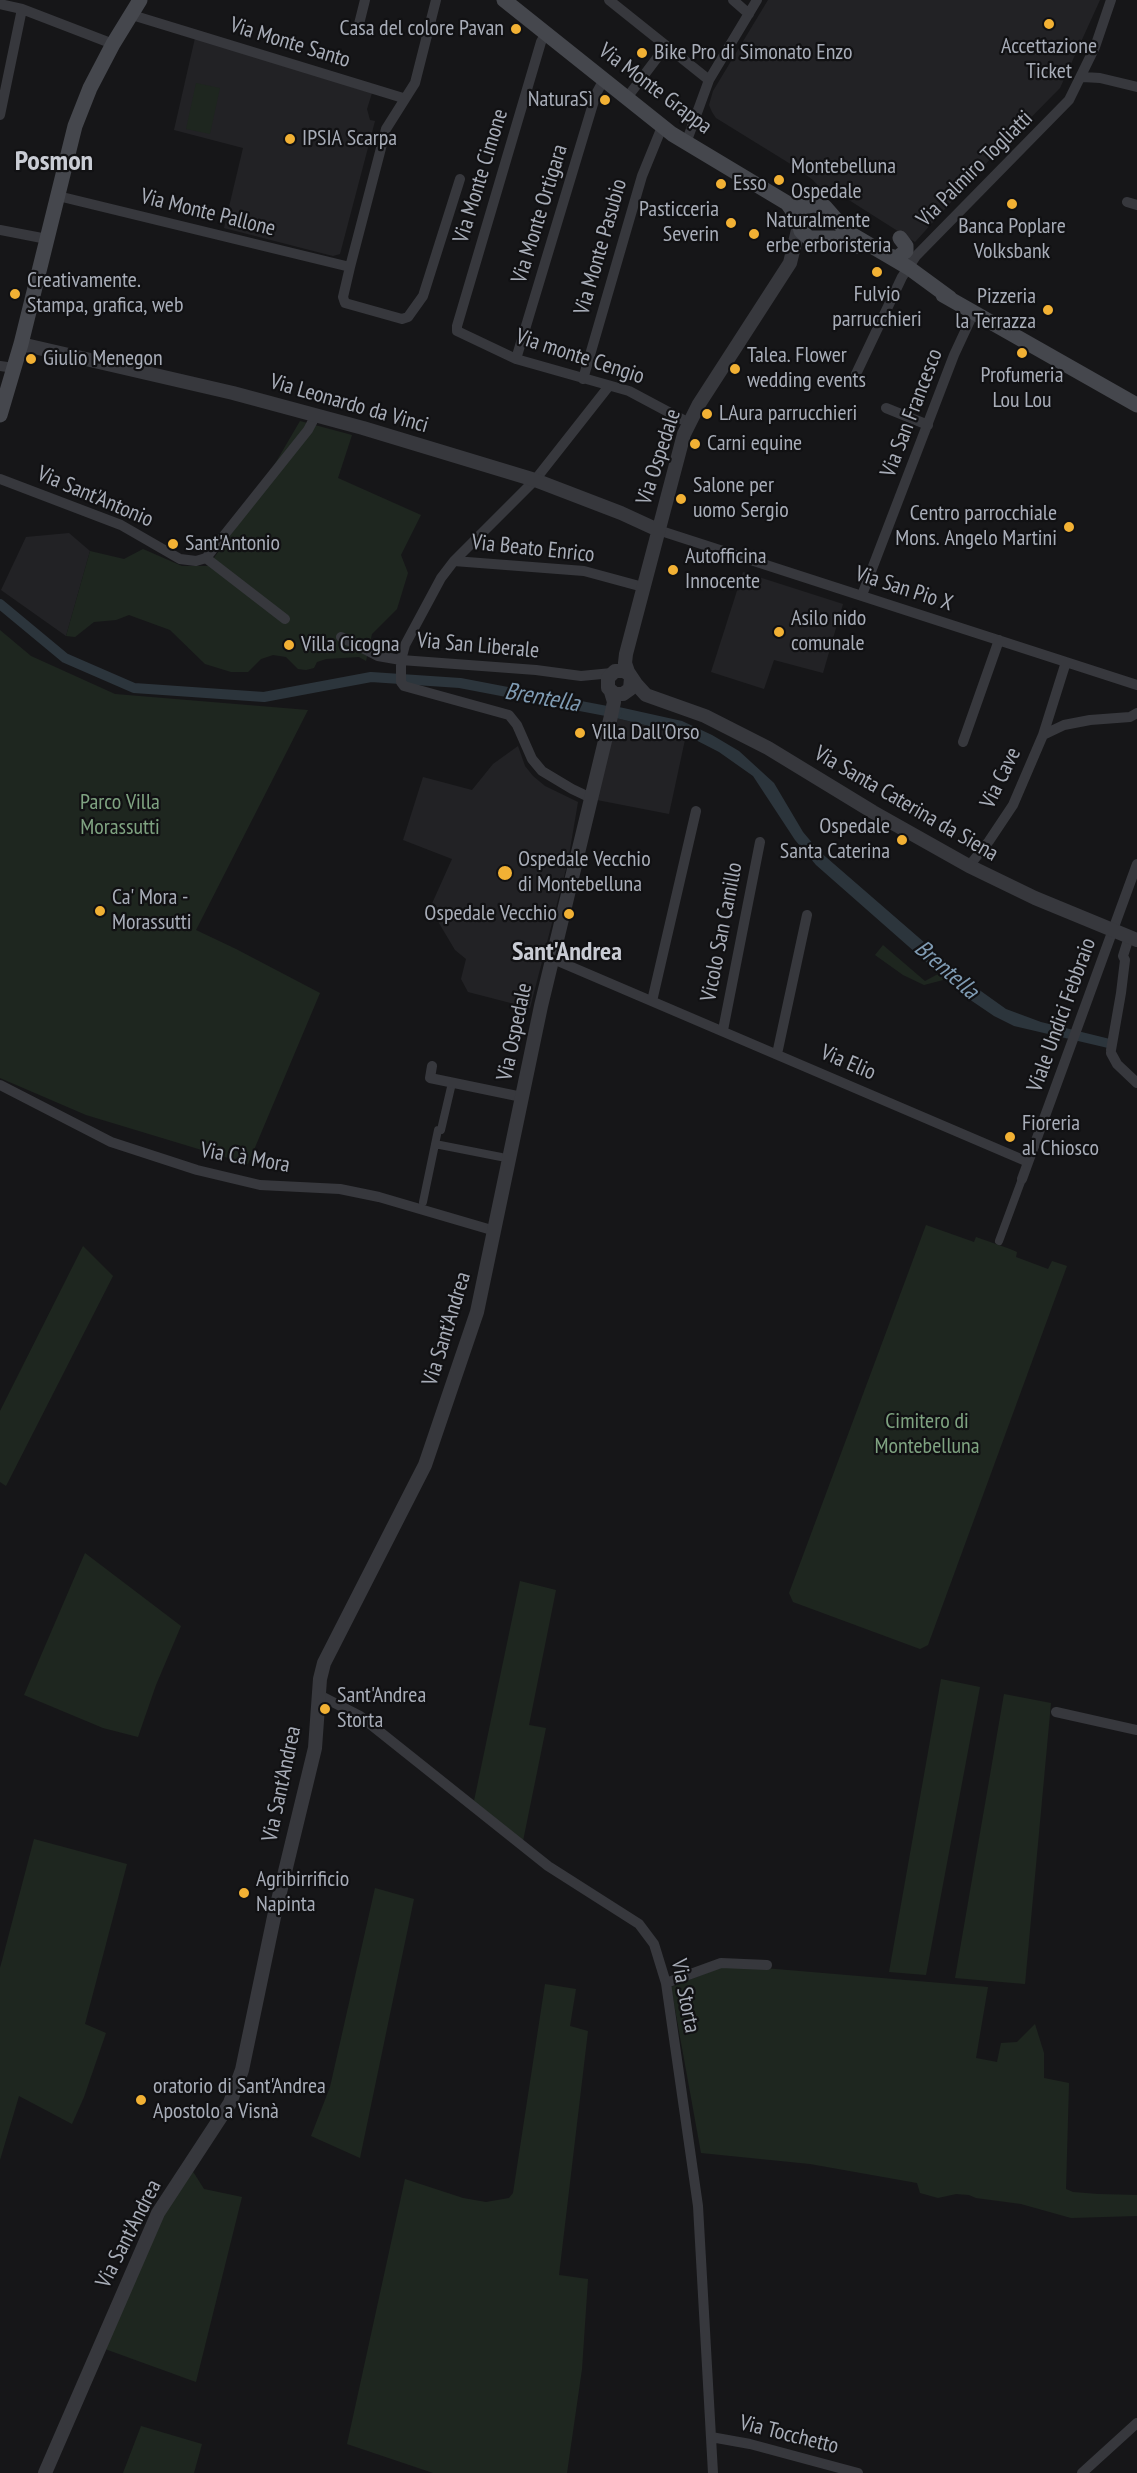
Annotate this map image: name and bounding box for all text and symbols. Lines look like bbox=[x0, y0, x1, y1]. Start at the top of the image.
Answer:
street label: Via Monte Santo bbox=[227, 12, 353, 74]
place label: Casa del colore Pavan bbox=[340, 16, 504, 42]
marker: Accettazione Ticket bbox=[1042, 17, 1056, 31]
marker: Casa del colore Pavan bbox=[509, 22, 523, 36]
place label: Accettazione Ticket bbox=[1001, 34, 1097, 86]
street label: Via Monte Grappa bbox=[593, 38, 717, 140]
place label: Bike Pro di Simonato Enzo bbox=[654, 40, 852, 66]
marker: Bike Pro di Simonato Enzo bbox=[635, 46, 649, 60]
place label: NaturaSì bbox=[528, 87, 593, 113]
marker: NaturaSì bbox=[598, 93, 612, 107]
street label: Via Monte Cimone bbox=[448, 106, 514, 246]
street label: Via Palmiro Togliatti bbox=[912, 106, 1038, 232]
place label: IPSIA Scarpa bbox=[302, 126, 397, 152]
marker: IPSIA Scarpa bbox=[283, 132, 297, 146]
street label: Via Monte Ortigara bbox=[506, 141, 574, 287]
district label: Posmon bbox=[15, 145, 93, 179]
place label: Montebelluna Ospedale bbox=[791, 154, 896, 206]
place label: Esso bbox=[733, 171, 767, 197]
marker: Montebelluna Ospedale bbox=[772, 173, 786, 187]
street label: Via Monte Pasubio bbox=[569, 176, 633, 318]
marker: Esso bbox=[714, 177, 728, 191]
street label: Via Monte Pallone bbox=[138, 184, 278, 242]
place label: Pasticceria Severin bbox=[639, 197, 719, 248]
marker: Banca Poplare Volksbank bbox=[1005, 197, 1019, 211]
place label: Naturalmente erbe erboristeria bbox=[766, 208, 891, 260]
place label: Banca Poplare Volksbank bbox=[958, 214, 1066, 266]
marker: Pasticceria Severin bbox=[724, 216, 738, 230]
marker: Naturalmente erbe erboristeria bbox=[747, 227, 761, 241]
marker: Fulvio parrucchieri bbox=[870, 265, 884, 279]
place label: Creativamente. Stampa, grafica, web bbox=[27, 268, 183, 320]
place label: Fulvio parrucchieri bbox=[832, 282, 922, 334]
place label: Pizzeria la Terrazza bbox=[955, 284, 1036, 336]
marker: Creativamente. Stampa, grafica, web bbox=[8, 287, 22, 301]
marker: Pizzeria la Terrazza bbox=[1041, 303, 1055, 317]
street label: Via monte Cengio bbox=[512, 324, 648, 390]
place label: Talea. Flower wedding events bbox=[747, 343, 866, 394]
street label: Via San Francesco bbox=[875, 345, 949, 481]
place label: Giulio Menegon bbox=[43, 346, 163, 372]
marker: Profumeria Lou Lou bbox=[1015, 346, 1029, 360]
marker: Giulio Menegon bbox=[24, 352, 38, 366]
marker: Talea. Flower wedding events bbox=[728, 362, 742, 376]
place label: Profumeria Lou Lou bbox=[981, 363, 1063, 414]
street label: Via Leonardo da Vinci bbox=[267, 369, 431, 439]
place label: LAura parrucchieri bbox=[719, 401, 857, 427]
street label: Via Ospedale bbox=[631, 406, 687, 508]
marker: LAura parrucchieri bbox=[700, 407, 714, 421]
place label: Carni equine bbox=[707, 431, 802, 457]
marker: Carni equine bbox=[688, 437, 702, 451]
street label: Via Sant'Antonio bbox=[33, 461, 157, 533]
place label: Salone per uomo Sergio bbox=[693, 473, 789, 524]
marker: Salone per uomo Sergio bbox=[674, 492, 688, 506]
place label: Centro parrocchiale Mons. Angelo Martini bbox=[895, 501, 1057, 552]
marker: Centro parrocchiale Mons. Angelo Martini bbox=[1062, 520, 1076, 534]
street label: Via Beato Enrico bbox=[470, 529, 596, 569]
place label: Sant'Antonio bbox=[185, 531, 280, 557]
marker: Sant'Antonio bbox=[166, 537, 180, 551]
place label: Autofficina Innocente bbox=[685, 544, 766, 596]
street label: Via San Pio X bbox=[852, 561, 956, 617]
marker: Autofficina Innocente bbox=[666, 563, 680, 577]
place label: Asilo nido comunale bbox=[791, 606, 866, 658]
marker: Asilo nido comunale bbox=[772, 625, 786, 639]
street label: Via San Liberale bbox=[416, 628, 540, 664]
place label: Villa Cicogna bbox=[301, 632, 399, 658]
marker: Villa Cicogna bbox=[282, 638, 296, 652]
water label: Brentella bbox=[502, 677, 582, 719]
place label: Villa Dall'Orso bbox=[592, 720, 700, 746]
marker: Villa Dall'Orso bbox=[573, 726, 587, 740]
street label: Via Santa Caterina da Siena bbox=[809, 741, 1003, 867]
street label: Via Cave bbox=[975, 743, 1027, 813]
park label: Parco Villa Morassutti bbox=[80, 790, 160, 842]
place label: Ospedale Santa Caterina bbox=[780, 814, 890, 866]
marker: Ospedale Santa Caterina bbox=[895, 833, 909, 847]
place label: Ospedale Vecchio di Montebelluna bbox=[518, 847, 651, 898]
street label: Vicolo San Camillo bbox=[696, 860, 748, 1004]
marker: Ospedale Vecchio di Montebelluna bbox=[496, 864, 514, 882]
place label: Ca' Mora - Morassutti bbox=[112, 885, 192, 936]
place label: Ospedale Vecchio bbox=[424, 901, 557, 927]
marker: Ca' Mora - Morassutti bbox=[93, 904, 107, 918]
marker: Ospedale Vecchio bbox=[562, 907, 576, 921]
water label: Brentella bbox=[908, 934, 984, 1006]
street label: Viale Undici Febbraio bbox=[1022, 935, 1102, 1095]
district label: Sant'Andrea bbox=[512, 937, 622, 969]
street label: Via Ospedale bbox=[492, 981, 538, 1083]
street label: Via Elio bbox=[816, 1040, 880, 1086]
place label: Fioreria al Chiosco bbox=[1022, 1111, 1099, 1162]
marker: Fioreria al Chiosco bbox=[1003, 1130, 1017, 1144]
street label: Via Cà Mora bbox=[198, 1137, 292, 1179]
street label: Via Sant'Andrea bbox=[417, 1269, 477, 1389]
park label: Cimitero di Montebelluna bbox=[874, 1409, 980, 1460]
place label: Sant'Andrea Storta bbox=[337, 1683, 426, 1735]
marker: Sant'Andrea Storta bbox=[318, 1702, 332, 1716]
street label: Via Sant'Andrea bbox=[257, 1724, 307, 1844]
place label: Agribirrificio Napinta bbox=[256, 1867, 349, 1918]
marker: Agribirrificio Napinta bbox=[237, 1886, 251, 1900]
street label: Via Storta bbox=[665, 1957, 705, 2035]
place label: oratorio di Sant'Andrea Apostolo a Visnà bbox=[153, 2074, 326, 2126]
marker: oratorio di Sant'Andrea Apostolo a Visnà bbox=[134, 2093, 148, 2107]
street label: Via Sant'Andrea bbox=[91, 2176, 167, 2292]
street label: Via Tocchetto bbox=[737, 2410, 841, 2460]

